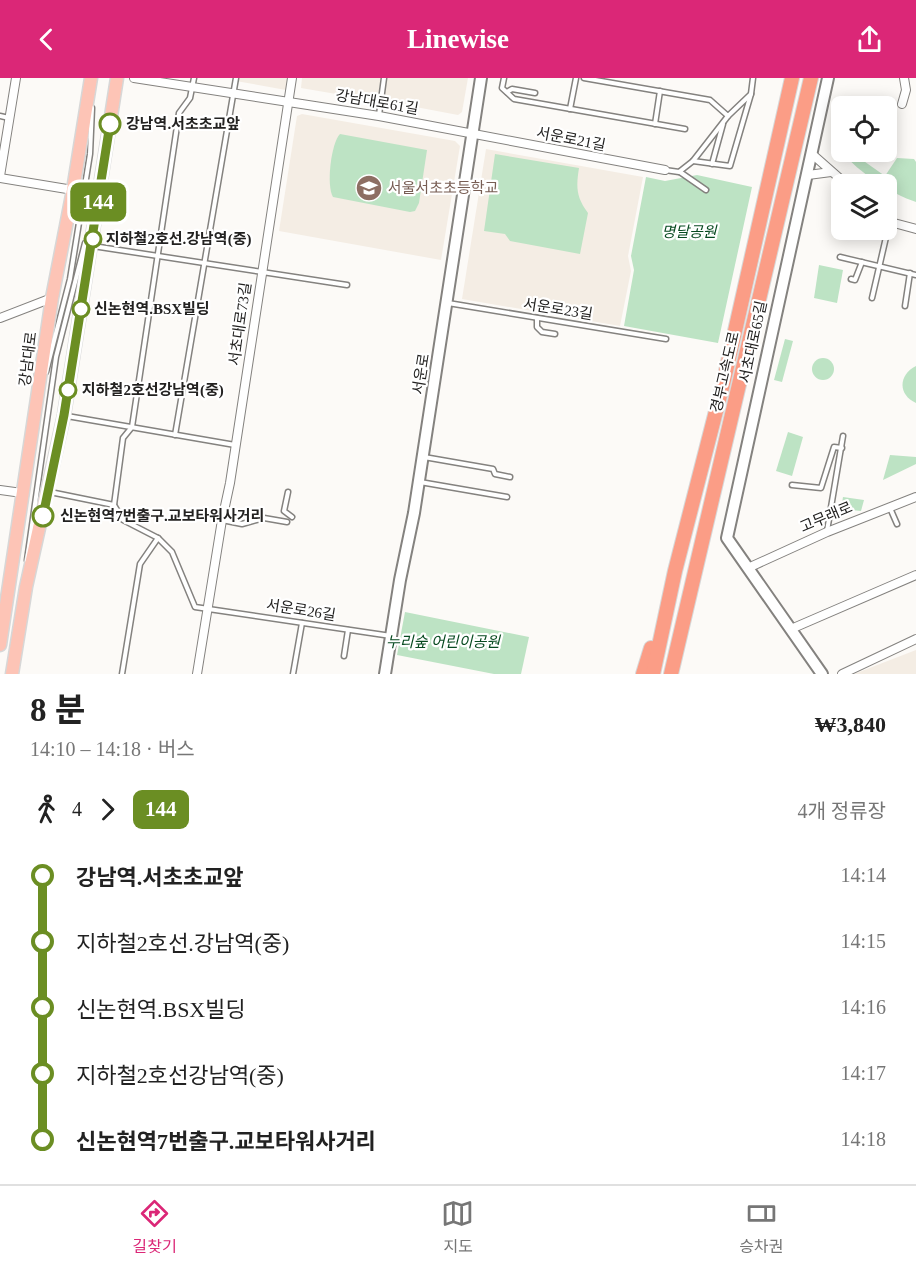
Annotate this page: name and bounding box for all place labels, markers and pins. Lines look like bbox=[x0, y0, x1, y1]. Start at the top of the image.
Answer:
marker: 강남역.서초초교앞 bbox=[99, 113, 121, 135]
place label: 강남역.서초초교앞 bbox=[126, 116, 240, 132]
school or university icon: 서울서초초등학교 bbox=[354, 173, 384, 203]
place label: 서울서초초등학교 bbox=[388, 179, 498, 196]
marker: 지하철2호선.강남역(중) bbox=[84, 230, 102, 248]
place label: 지하철2호선.강남역(중) bbox=[106, 231, 251, 248]
marker: 신논현역.BSX빌딩 bbox=[72, 300, 90, 318]
place label: 신논현역.BSX빌딩 bbox=[94, 300, 210, 317]
marker: 지하철2호선강남역(중) bbox=[59, 381, 77, 399]
place label: 지하철2호선강남역(중) bbox=[82, 382, 224, 399]
marker: 신논현역7번출구.교보타워사거리 bbox=[32, 505, 54, 527]
place label: 신논현역7번출구.교보타워사거리 bbox=[60, 507, 264, 524]

